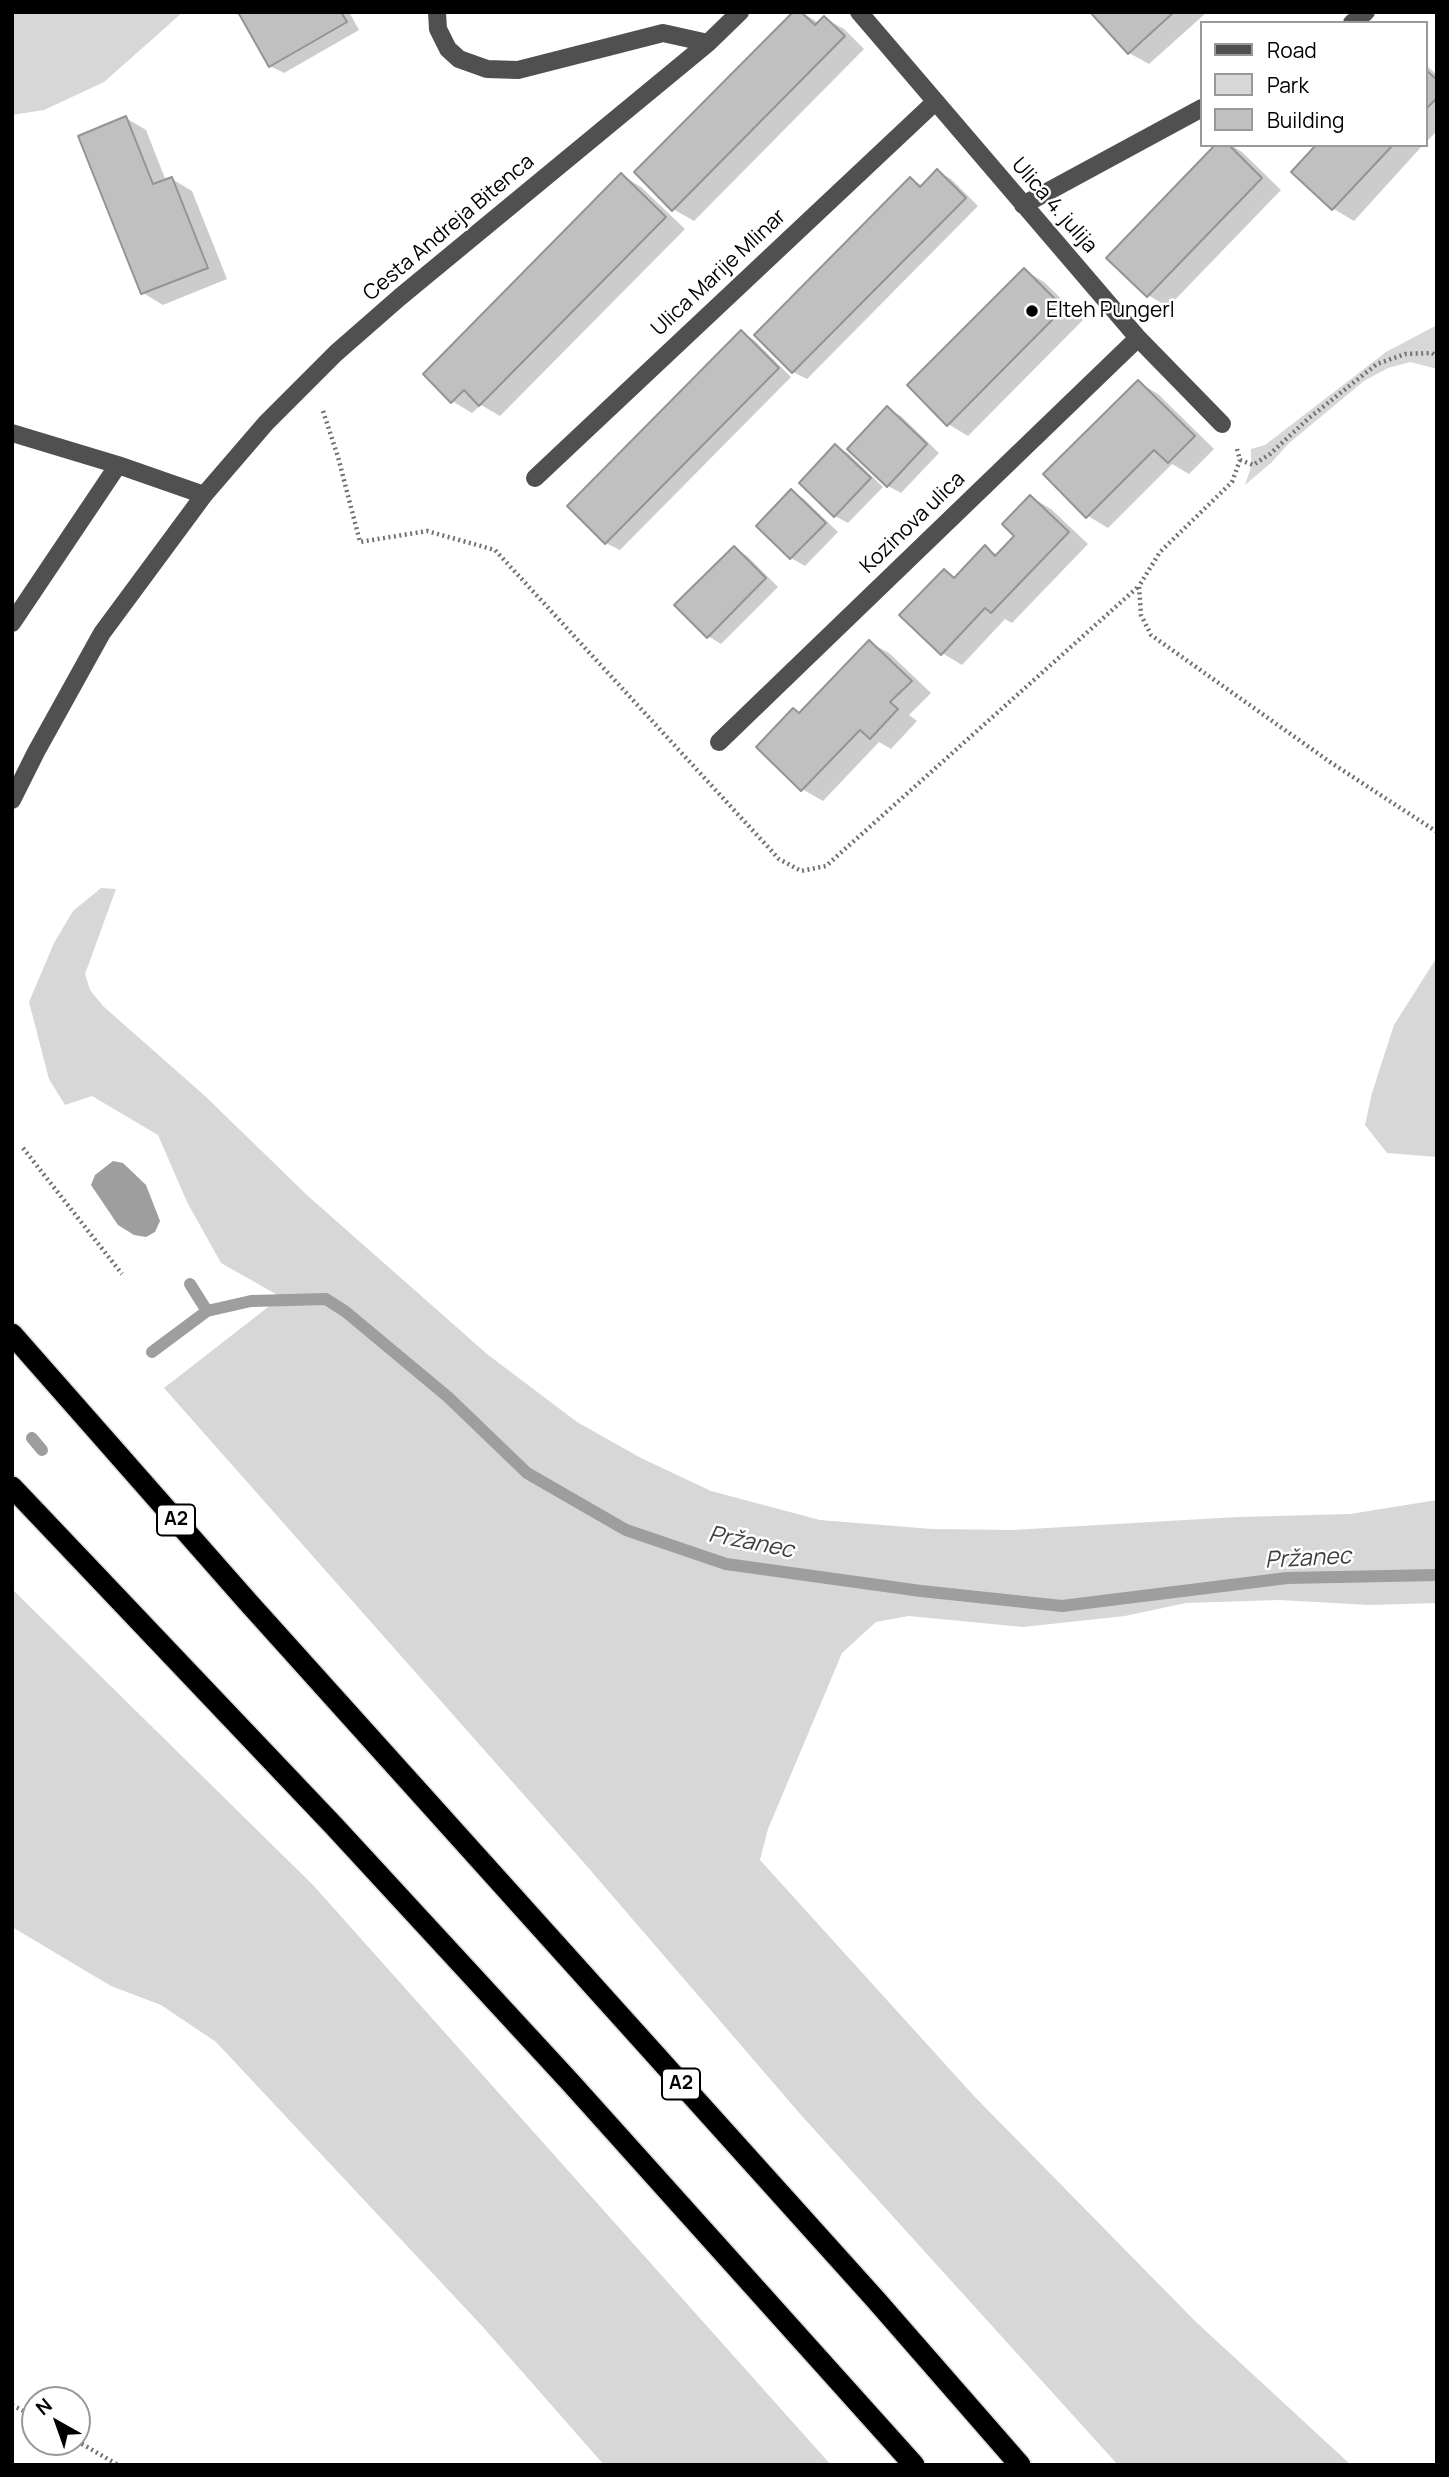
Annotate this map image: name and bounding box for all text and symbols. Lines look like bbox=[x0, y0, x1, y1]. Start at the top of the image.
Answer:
legend bbox=[1200, 21, 1428, 147]
text: Road bbox=[1267, 36, 1317, 64]
text: Park bbox=[1267, 71, 1309, 99]
text: Building bbox=[1267, 106, 1344, 134]
street label: Cesta Andreja Bitenca bbox=[359, 149, 539, 307]
street label: Ulica 4. julija bbox=[1006, 153, 1102, 259]
street label: Ulica Marije Mlinar bbox=[647, 204, 791, 342]
place label: Elteh Pungerl bbox=[1046, 298, 1175, 324]
marker: Elteh Pungerl bbox=[1024, 303, 1040, 319]
street label: Kozinova ulica bbox=[856, 467, 970, 579]
road number: A2 bbox=[157, 1504, 195, 1536]
water label: Pržanec bbox=[706, 1521, 796, 1565]
water label: Pržanec bbox=[1264, 1543, 1352, 1575]
road number: A2 bbox=[662, 2068, 700, 2100]
north arrow bbox=[21, 2386, 91, 2456]
text: N bbox=[30, 2392, 57, 2421]

